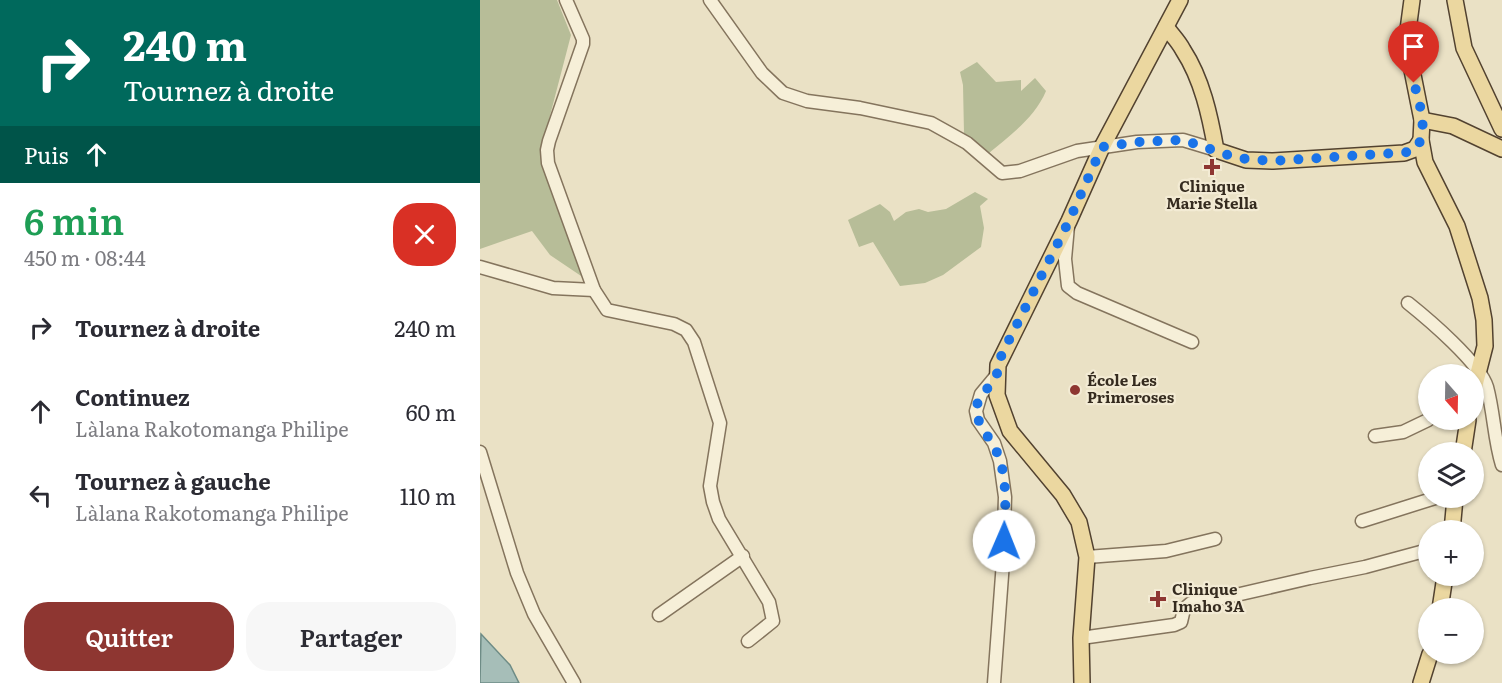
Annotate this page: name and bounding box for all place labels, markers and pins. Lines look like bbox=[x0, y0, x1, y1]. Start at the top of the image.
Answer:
pin bbox=[1388, 21, 1439, 83]
marker: Clinique Marie Stella bbox=[1203, 158, 1221, 176]
place label: Clinique Marie Stella bbox=[1166, 174, 1258, 214]
place label: École Les Primeroses bbox=[1087, 368, 1175, 408]
marker: École Les Primeroses bbox=[1068, 383, 1082, 397]
place label: Clinique Imaho 3A bbox=[1172, 577, 1245, 617]
marker: Clinique Imaho 3A bbox=[1149, 590, 1167, 608]

